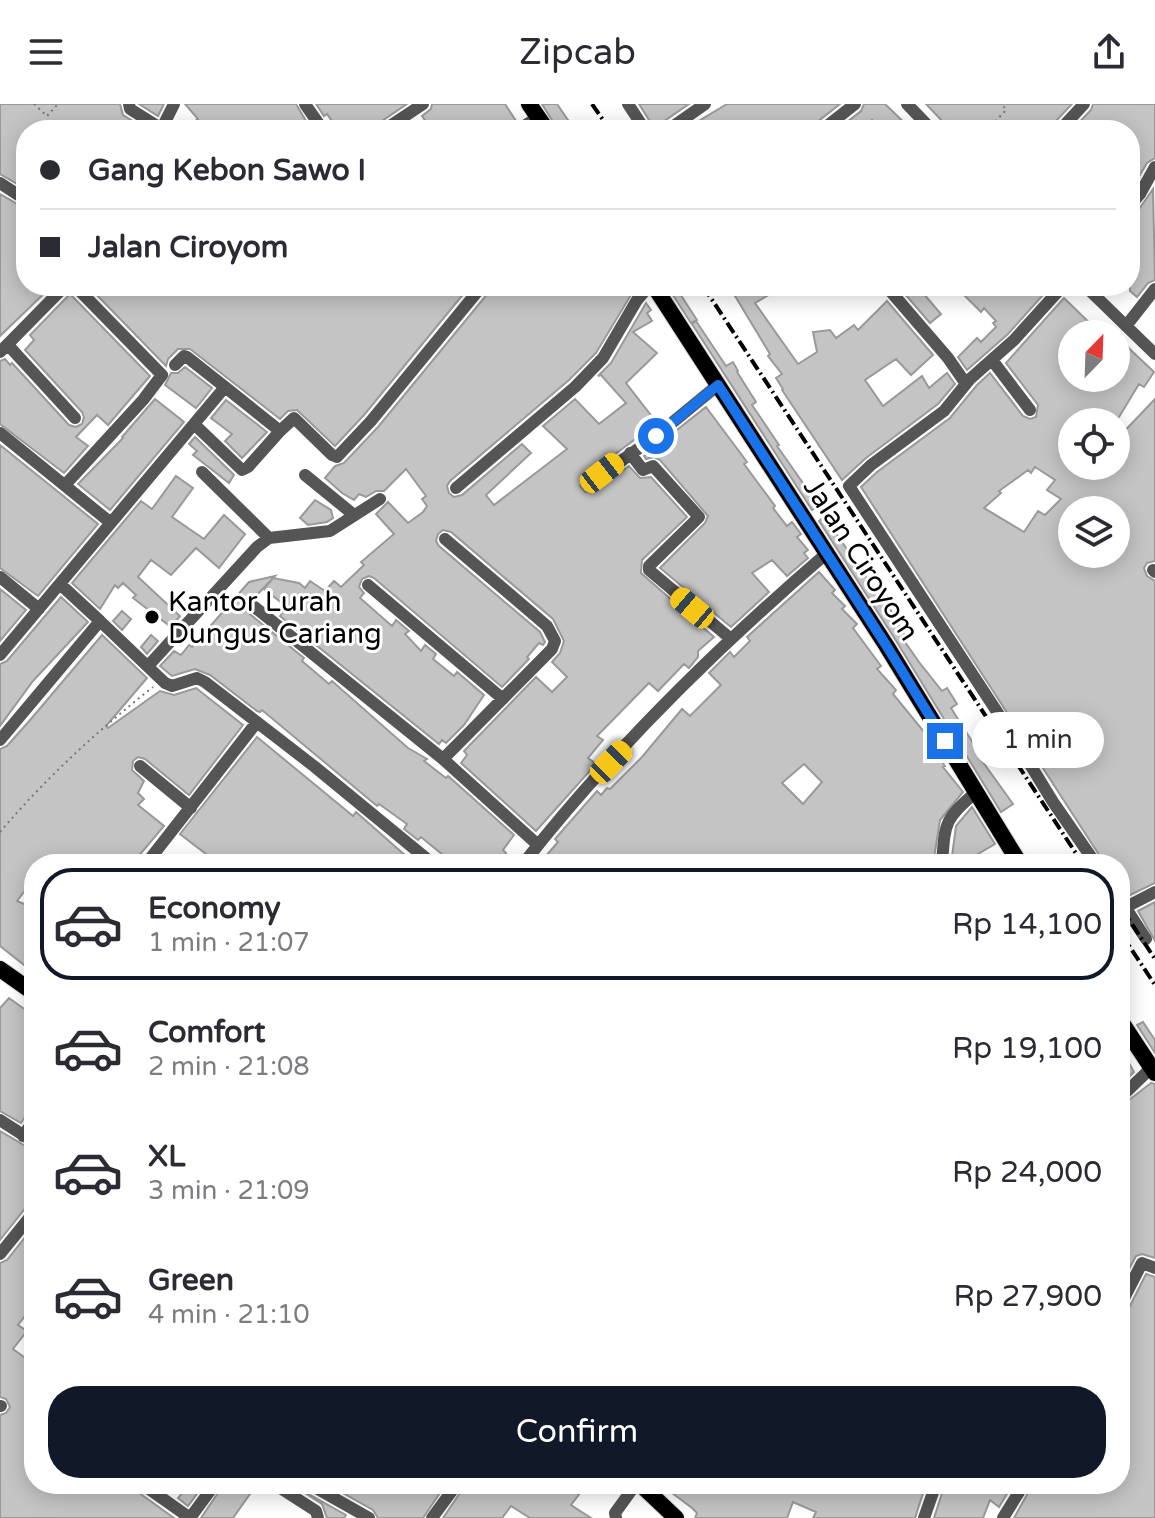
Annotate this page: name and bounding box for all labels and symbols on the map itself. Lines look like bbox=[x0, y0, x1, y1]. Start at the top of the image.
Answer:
north arrow bbox=[1058, 320, 1130, 392]
route start bbox=[638, 418, 674, 454]
car bbox=[576, 449, 628, 497]
street label: Jalan Ciroyom bbox=[796, 472, 926, 647]
car bbox=[666, 583, 718, 633]
place label: Kantor Lurah Dungus Cariang bbox=[168, 585, 382, 651]
marker: Kantor Lurah Dungus Cariang bbox=[143, 608, 161, 626]
callout: 1 min bbox=[973, 713, 1105, 769]
route end bbox=[927, 723, 963, 759]
car bbox=[586, 736, 636, 788]

